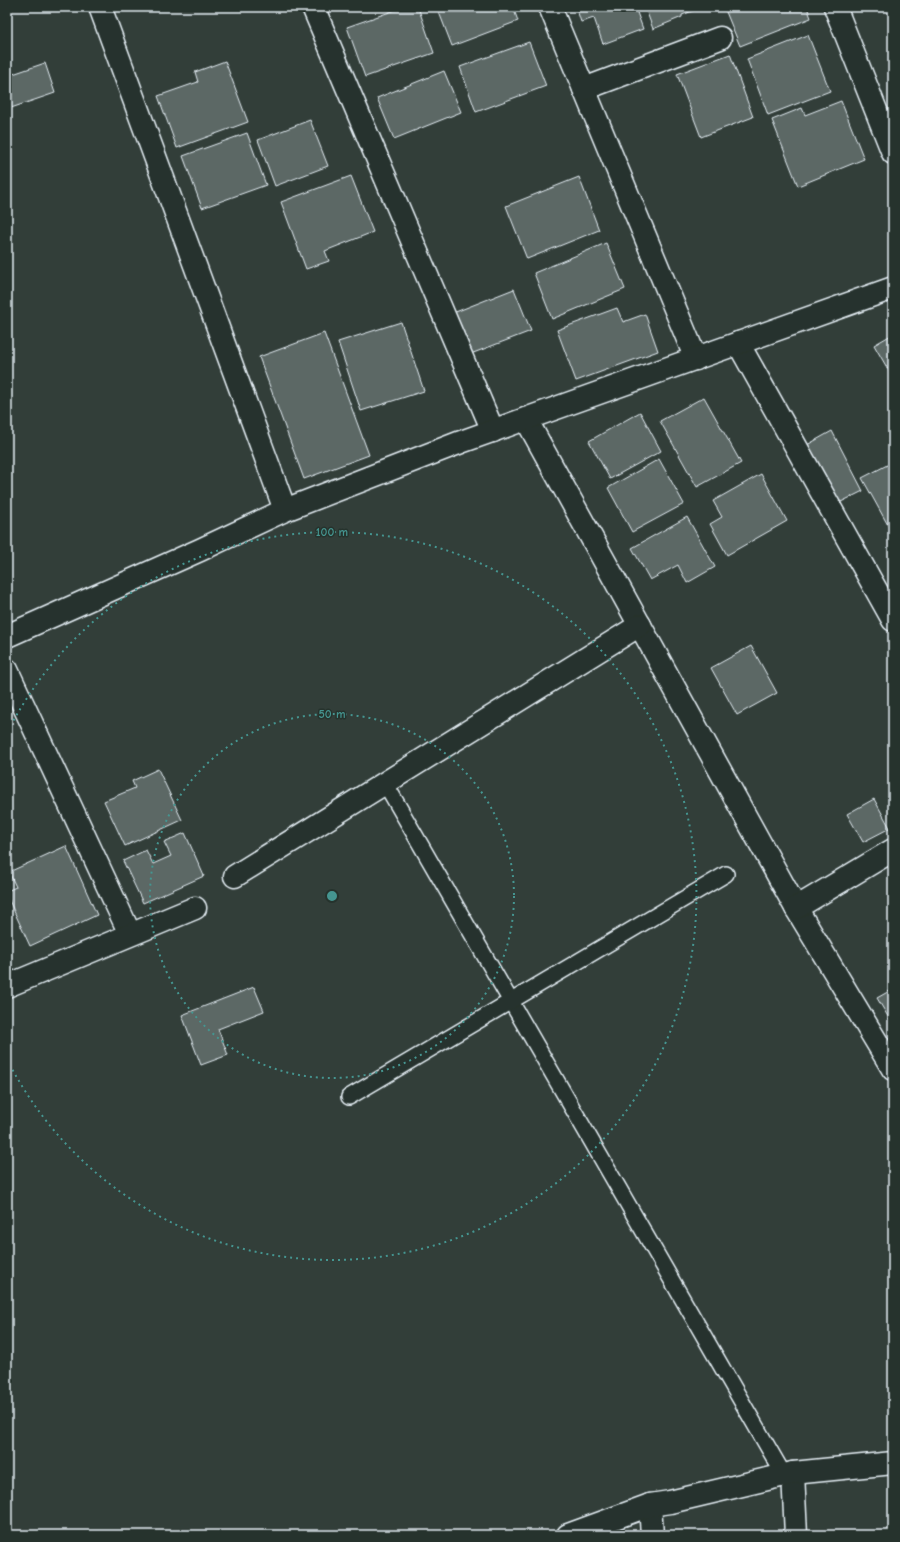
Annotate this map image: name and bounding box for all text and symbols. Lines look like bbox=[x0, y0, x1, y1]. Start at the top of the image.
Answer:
text: 100 m bbox=[316, 525, 348, 539]
text: 50 m bbox=[318, 707, 346, 721]
centre of rings bbox=[325, 889, 339, 903]

